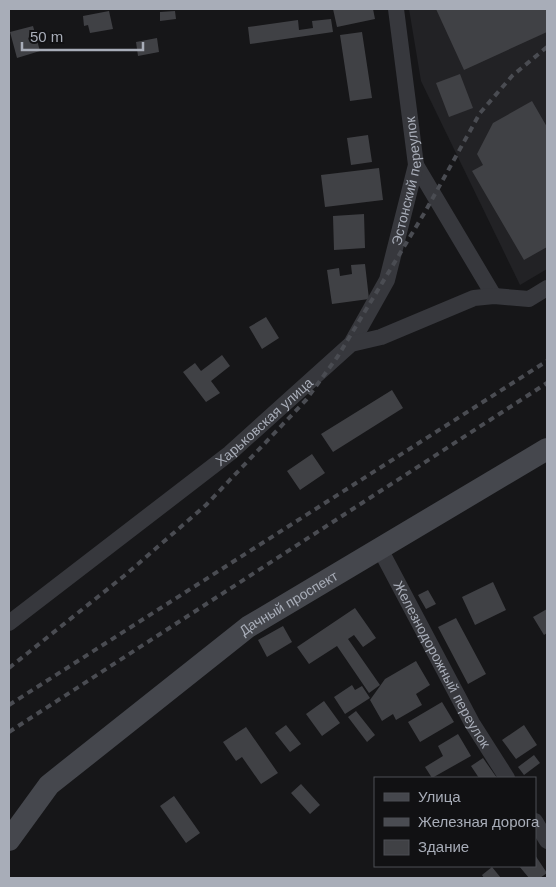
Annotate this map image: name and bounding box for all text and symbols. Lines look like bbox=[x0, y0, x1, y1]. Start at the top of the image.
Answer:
scale bar bbox=[22, 20, 144, 52]
text: 50 m bbox=[30, 28, 63, 45]
street label: Эстонский переулок bbox=[388, 115, 424, 247]
street label: Харьковская улица bbox=[212, 374, 316, 469]
street label: Дачный проспект bbox=[236, 567, 341, 639]
street label: Железнодорожный переулок bbox=[390, 578, 494, 752]
legend bbox=[374, 777, 536, 867]
text: Улица bbox=[418, 788, 461, 805]
text: Железная дорога bbox=[418, 813, 540, 830]
text: Здание bbox=[418, 838, 469, 855]

